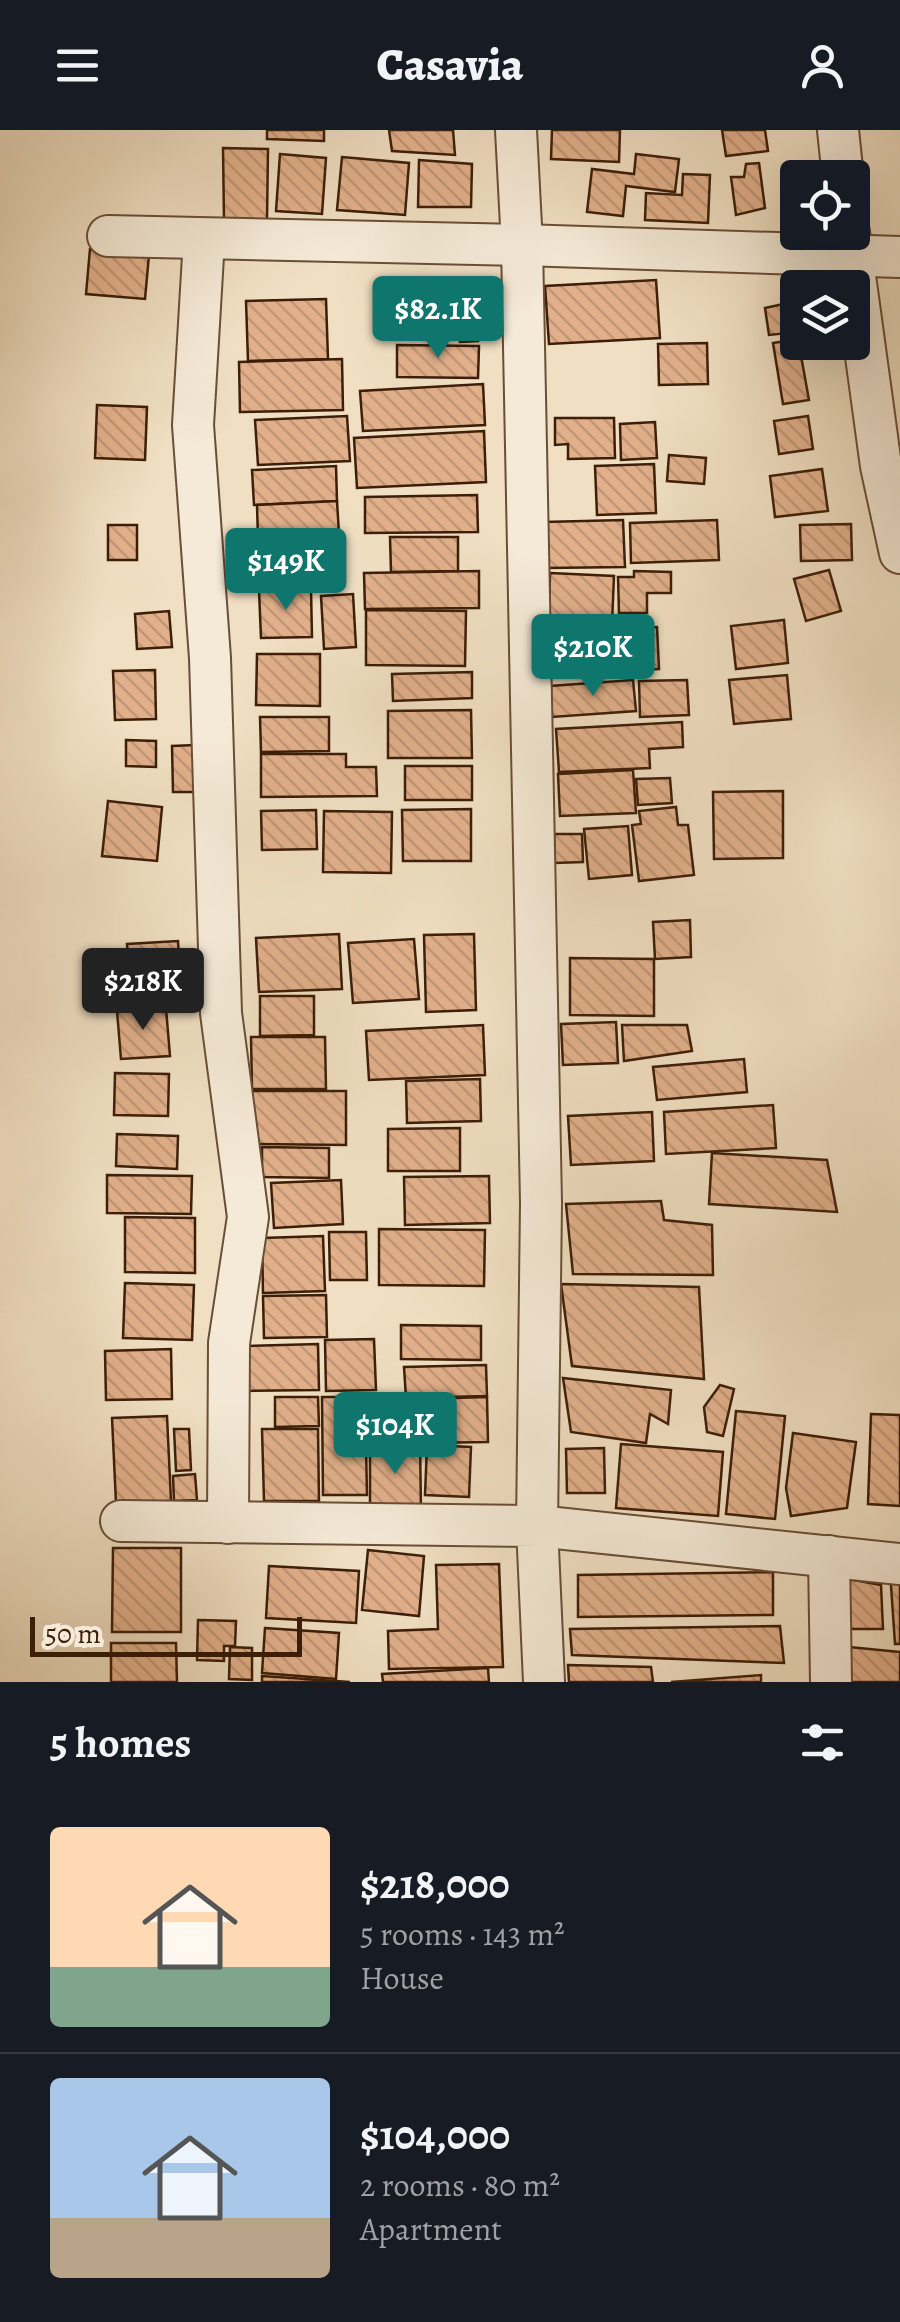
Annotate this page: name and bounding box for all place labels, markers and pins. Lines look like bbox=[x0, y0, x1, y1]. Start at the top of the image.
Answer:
pin: $82.1K bbox=[357, 276, 519, 361]
pin: $149K bbox=[216, 528, 356, 613]
pin: $210K bbox=[523, 614, 663, 699]
pin: $218K bbox=[73, 948, 213, 1033]
pin: $104K bbox=[325, 1392, 465, 1477]

